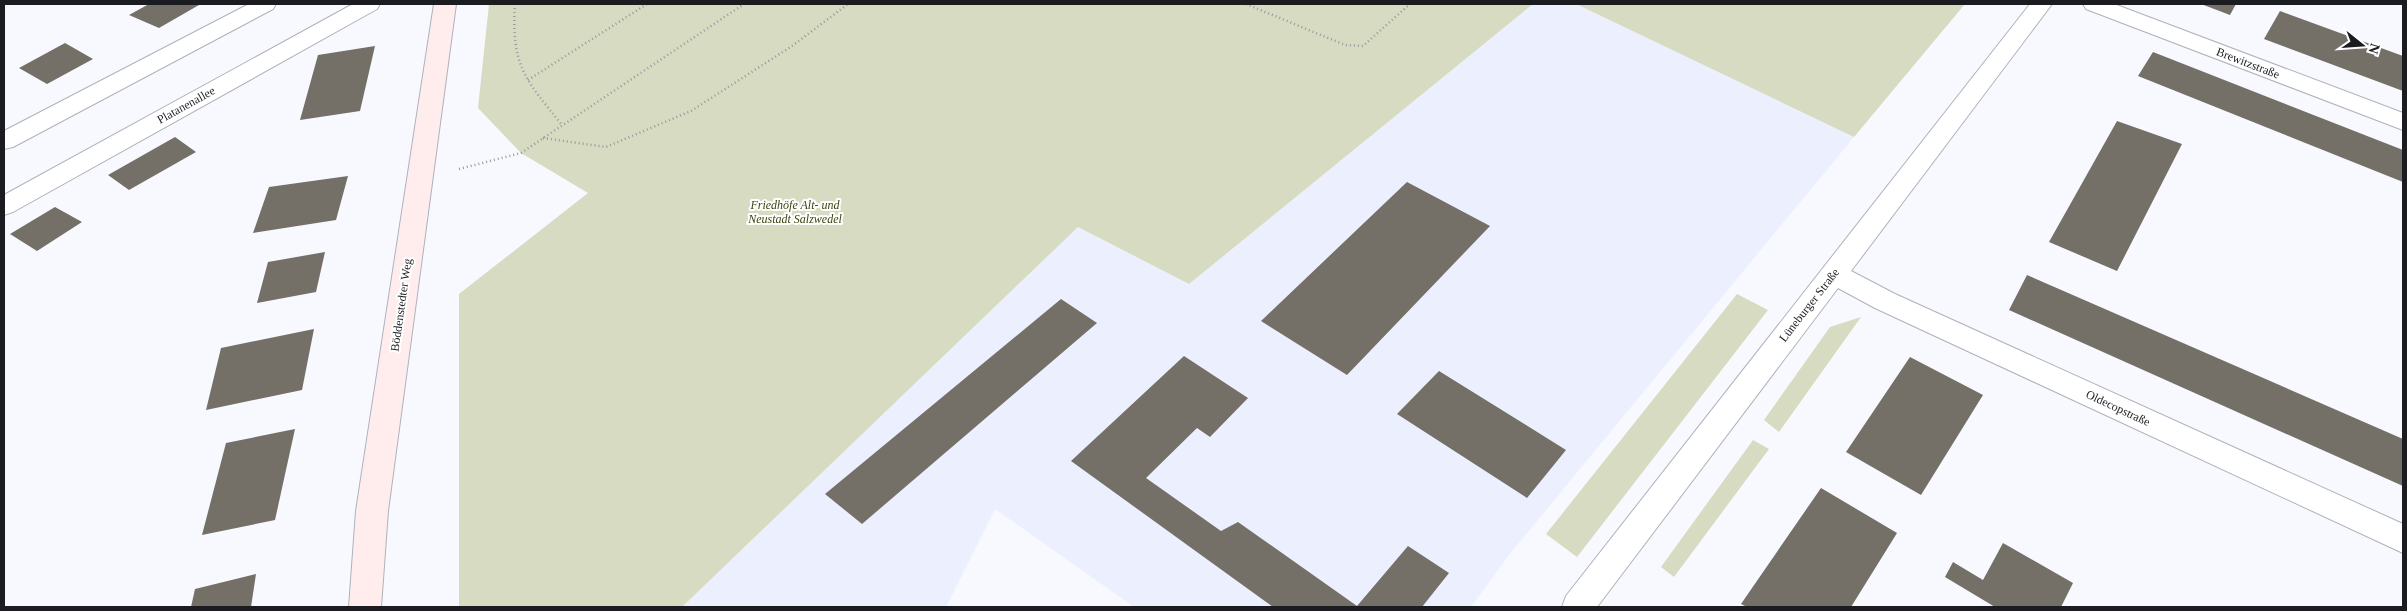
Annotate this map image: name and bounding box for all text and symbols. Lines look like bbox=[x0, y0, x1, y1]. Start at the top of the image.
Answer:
north arrow bbox=[2337, 20, 2387, 70]
text: N bbox=[2365, 42, 2383, 56]
street label: Brewitzstraße bbox=[2214, 45, 2282, 81]
street label: Platanenallee bbox=[155, 83, 217, 127]
park label: Friedhöfe Alt- und Neustadt Salzwedel bbox=[747, 198, 842, 226]
street label: Böddenstedter Weg bbox=[388, 258, 414, 352]
street label: Lüneburger Straße bbox=[1776, 265, 1842, 345]
street label: Oldecopstraße bbox=[2084, 387, 2152, 429]

